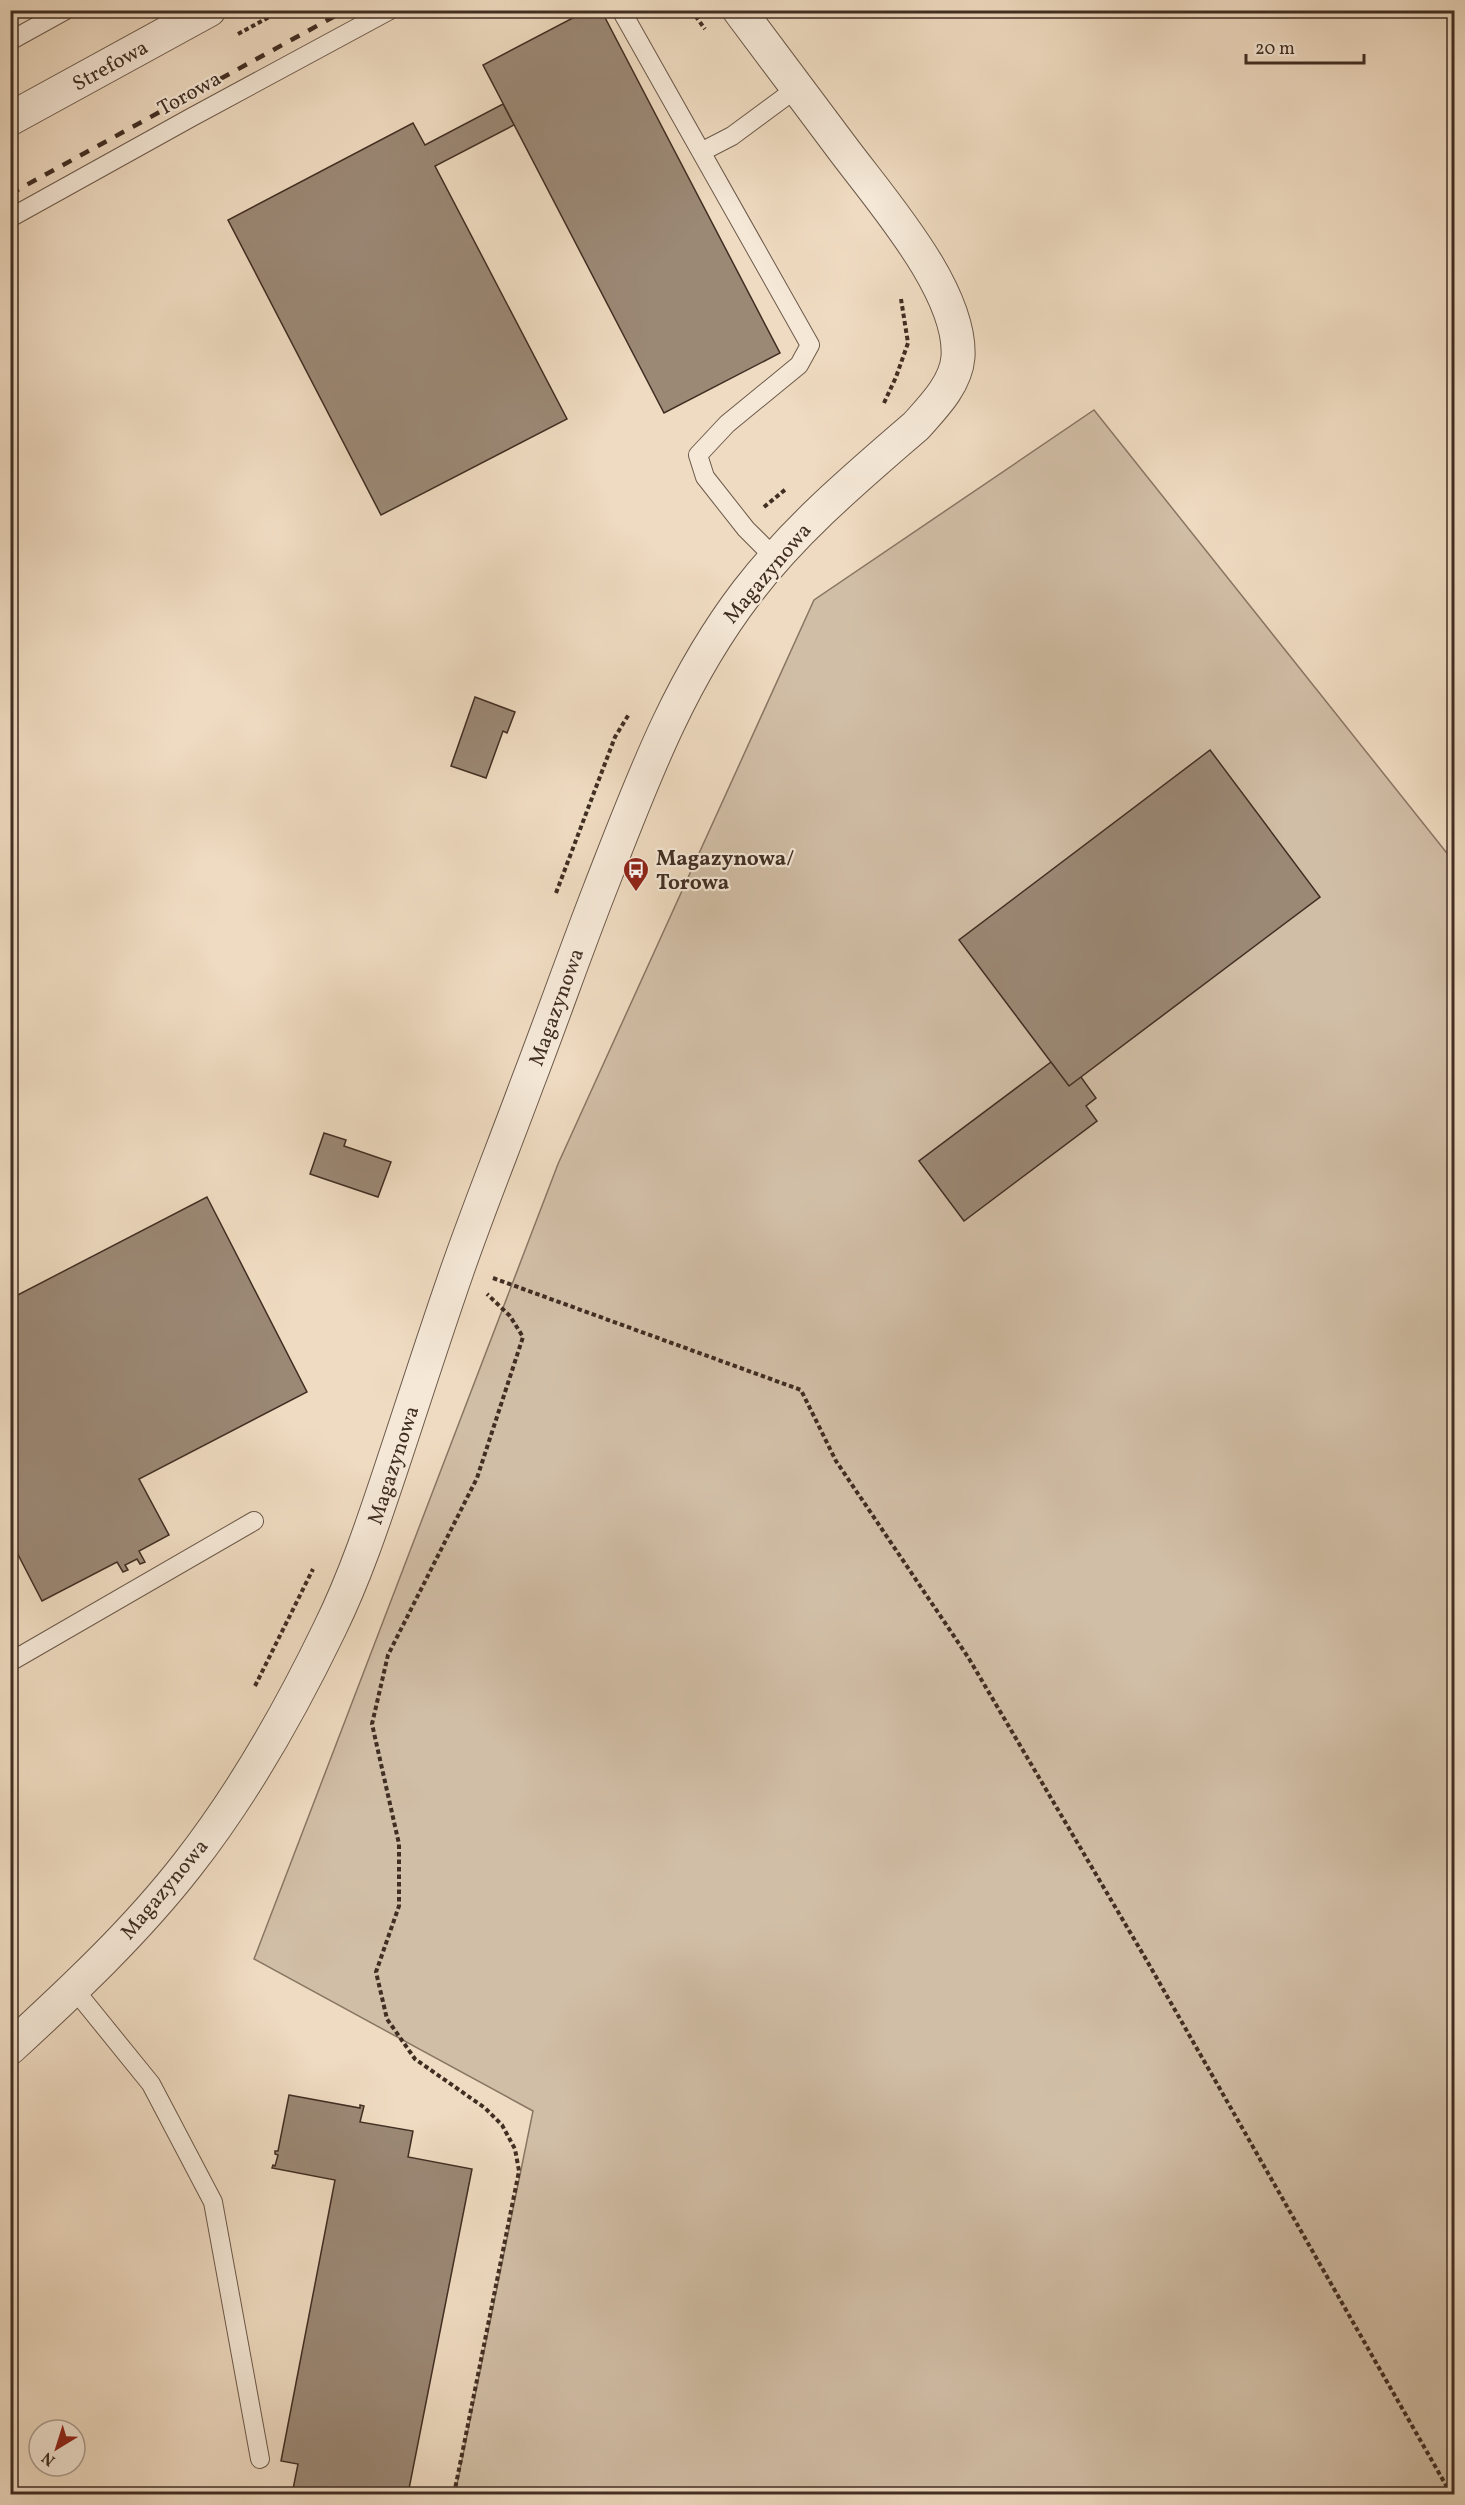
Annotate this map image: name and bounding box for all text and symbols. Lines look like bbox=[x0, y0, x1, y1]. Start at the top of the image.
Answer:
scale bar bbox=[1246, 27, 1364, 65]
street label: Strefowa bbox=[68, 34, 154, 99]
text: 20 m bbox=[1255, 37, 1295, 62]
street label: Torowa bbox=[153, 65, 227, 124]
street label: Magazynowa bbox=[717, 517, 819, 631]
place label: Magazynowa/ Torowa bbox=[656, 845, 794, 898]
bus stop icon: Magazynowa/ Torowa bbox=[621, 855, 651, 893]
street label: Magazynowa bbox=[523, 945, 592, 1070]
street label: Magazynowa bbox=[362, 1402, 427, 1529]
street label: Magazynowa bbox=[114, 1833, 216, 1947]
north arrow bbox=[27, 2418, 87, 2478]
text: N bbox=[37, 2446, 60, 2470]

